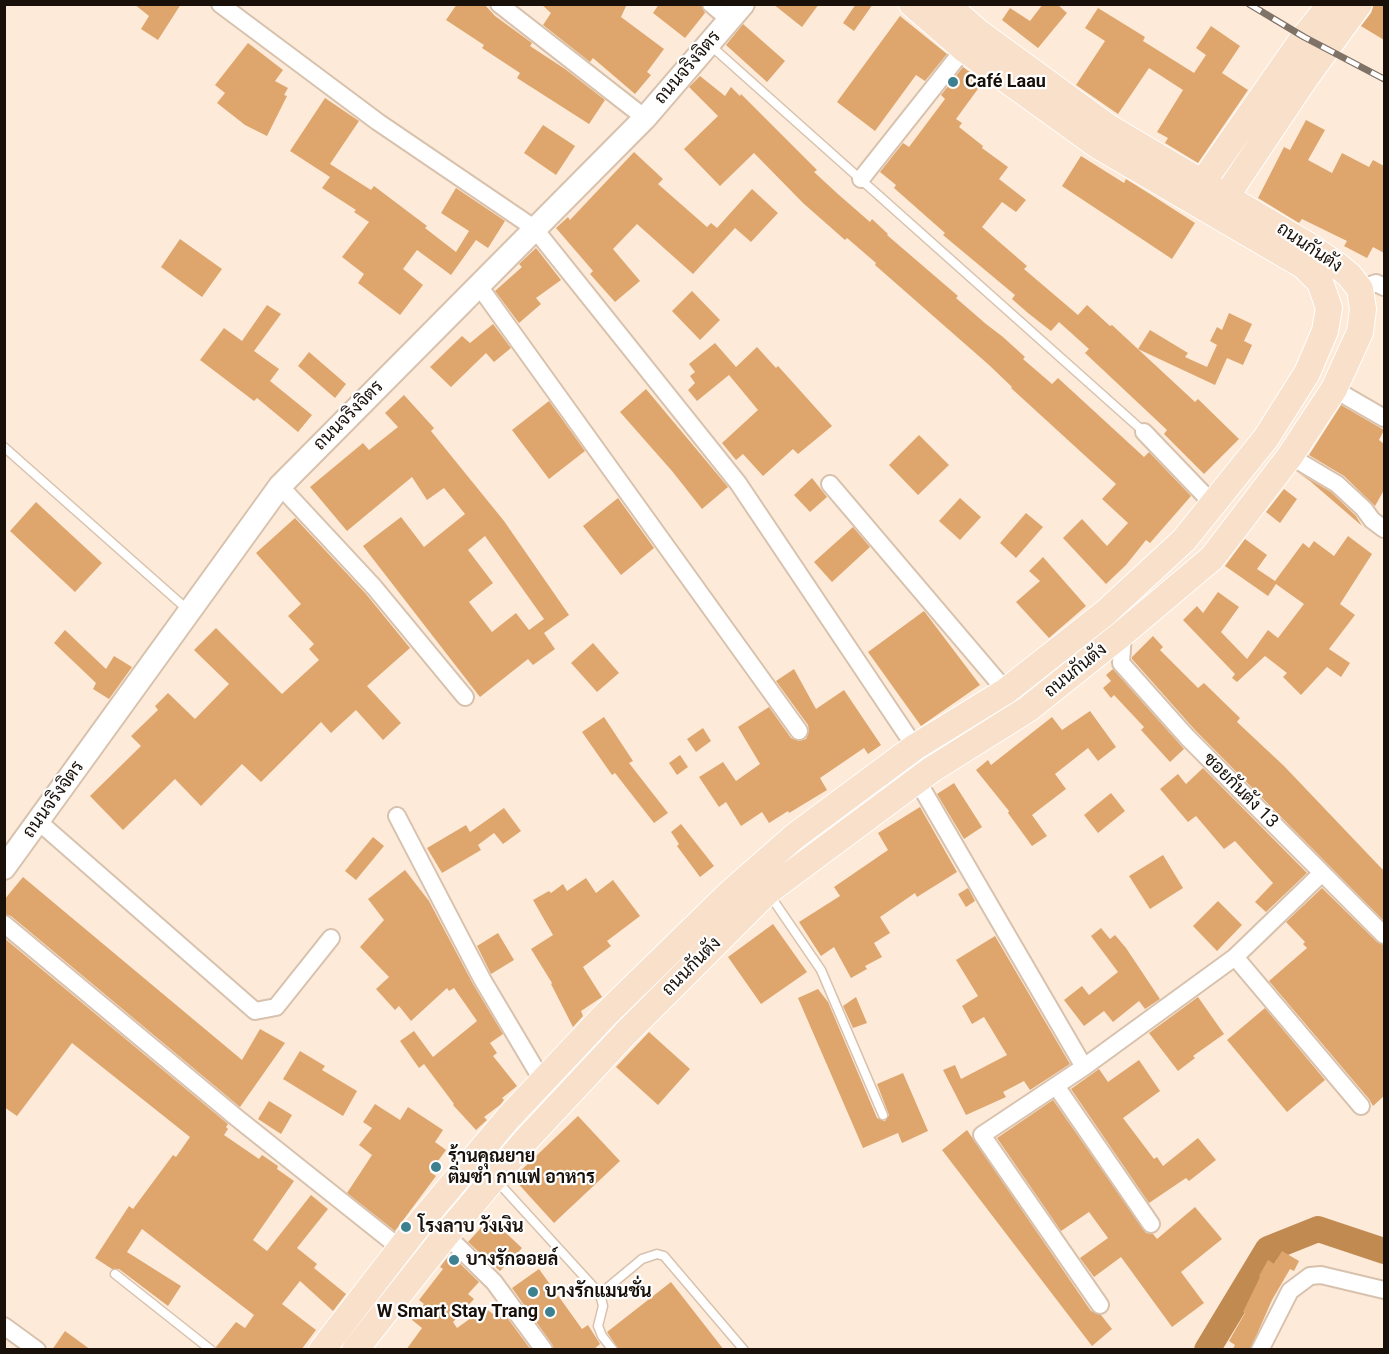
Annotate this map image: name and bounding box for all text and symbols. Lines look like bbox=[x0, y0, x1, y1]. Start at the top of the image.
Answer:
street label: ถนนจริงจิตร bbox=[650, 27, 726, 109]
place label: Café Laau bbox=[965, 71, 1046, 93]
marker: Café Laau bbox=[946, 75, 960, 89]
street label: ถนนกันตัง bbox=[1272, 218, 1346, 278]
street label: ถนนจริงจิตร bbox=[310, 377, 388, 455]
street label: ถนนกันตัง bbox=[1040, 639, 1112, 703]
street label: ซอยกันตัง 13 bbox=[1198, 749, 1282, 833]
street label: ถนนจริงจิตร bbox=[19, 757, 89, 843]
street label: ถนนกันตัง bbox=[658, 933, 726, 1001]
place label: ร้านคุณยาย ติ่มซำ กาแฟ อาหาร bbox=[448, 1146, 595, 1188]
marker: ร้านคุณยาย ติ่มซำ กาแฟ อาหาร bbox=[429, 1160, 443, 1174]
place label: โรงลาบ วังเงิน bbox=[418, 1216, 524, 1238]
marker: โรงลาบ วังเงิน bbox=[399, 1220, 413, 1234]
place label: บางรักออยล์ bbox=[466, 1249, 558, 1271]
marker: บางรักออยล์ bbox=[447, 1253, 461, 1267]
place label: บางรักแมนชั่น bbox=[545, 1281, 652, 1303]
marker: บางรักแมนชั่น bbox=[526, 1285, 540, 1299]
place label: W Smart Stay Trang bbox=[377, 1301, 538, 1323]
marker: W Smart Stay Trang bbox=[543, 1305, 557, 1319]

